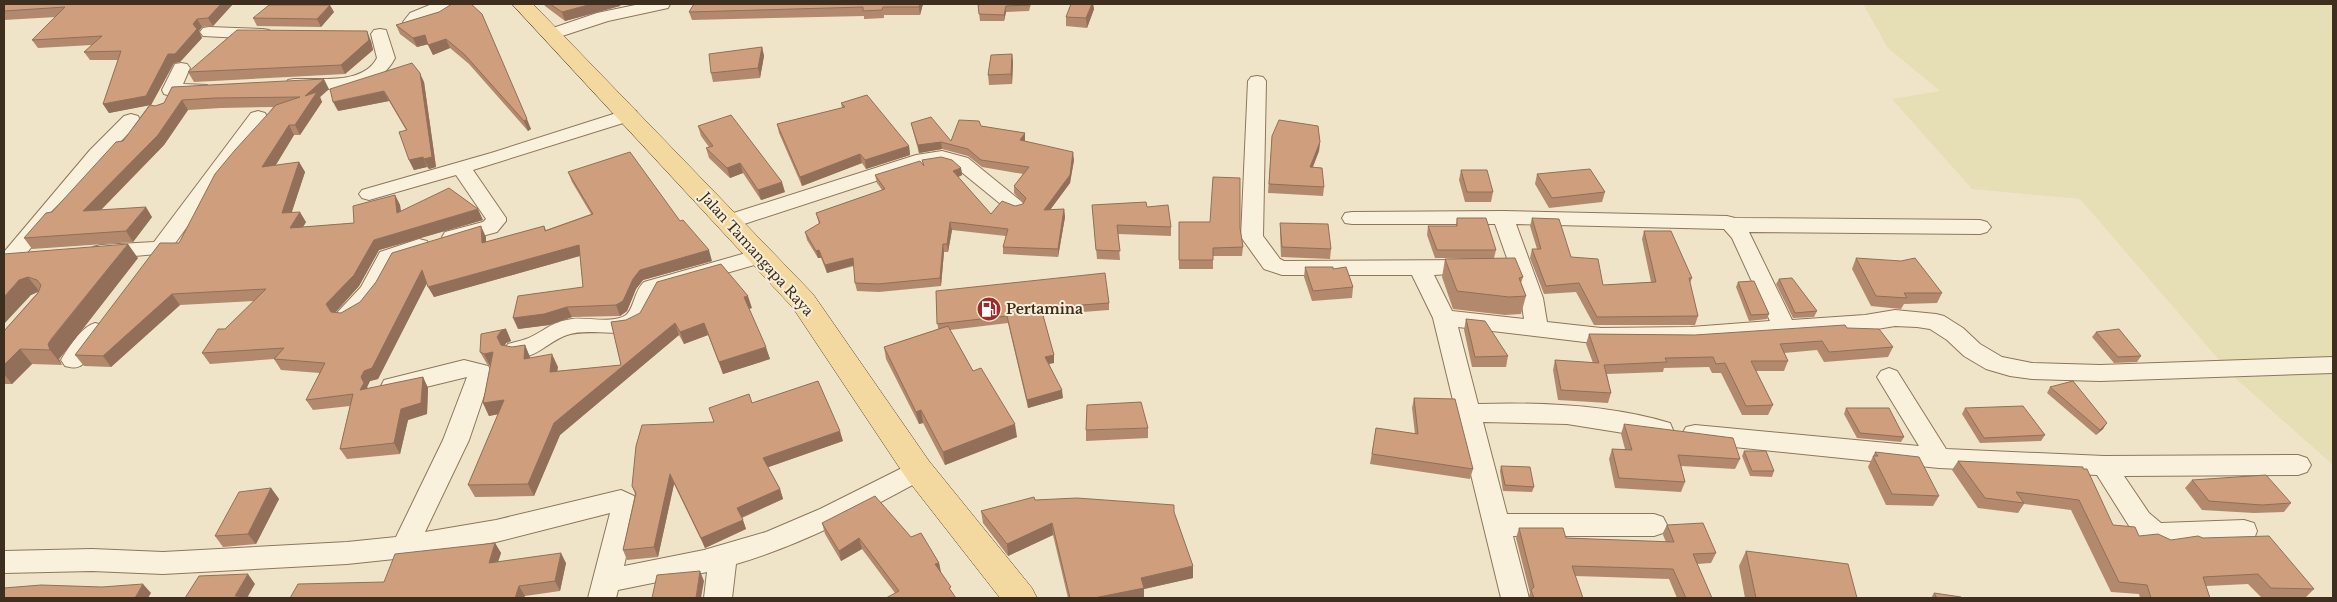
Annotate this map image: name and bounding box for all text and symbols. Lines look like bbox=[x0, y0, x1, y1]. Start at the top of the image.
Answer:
street label: Jalan Tamangapa Raya bbox=[695, 187, 818, 320]
fuel station icon: Pertamina bbox=[976, 296, 1002, 322]
place label: Pertamina bbox=[1006, 300, 1083, 318]

